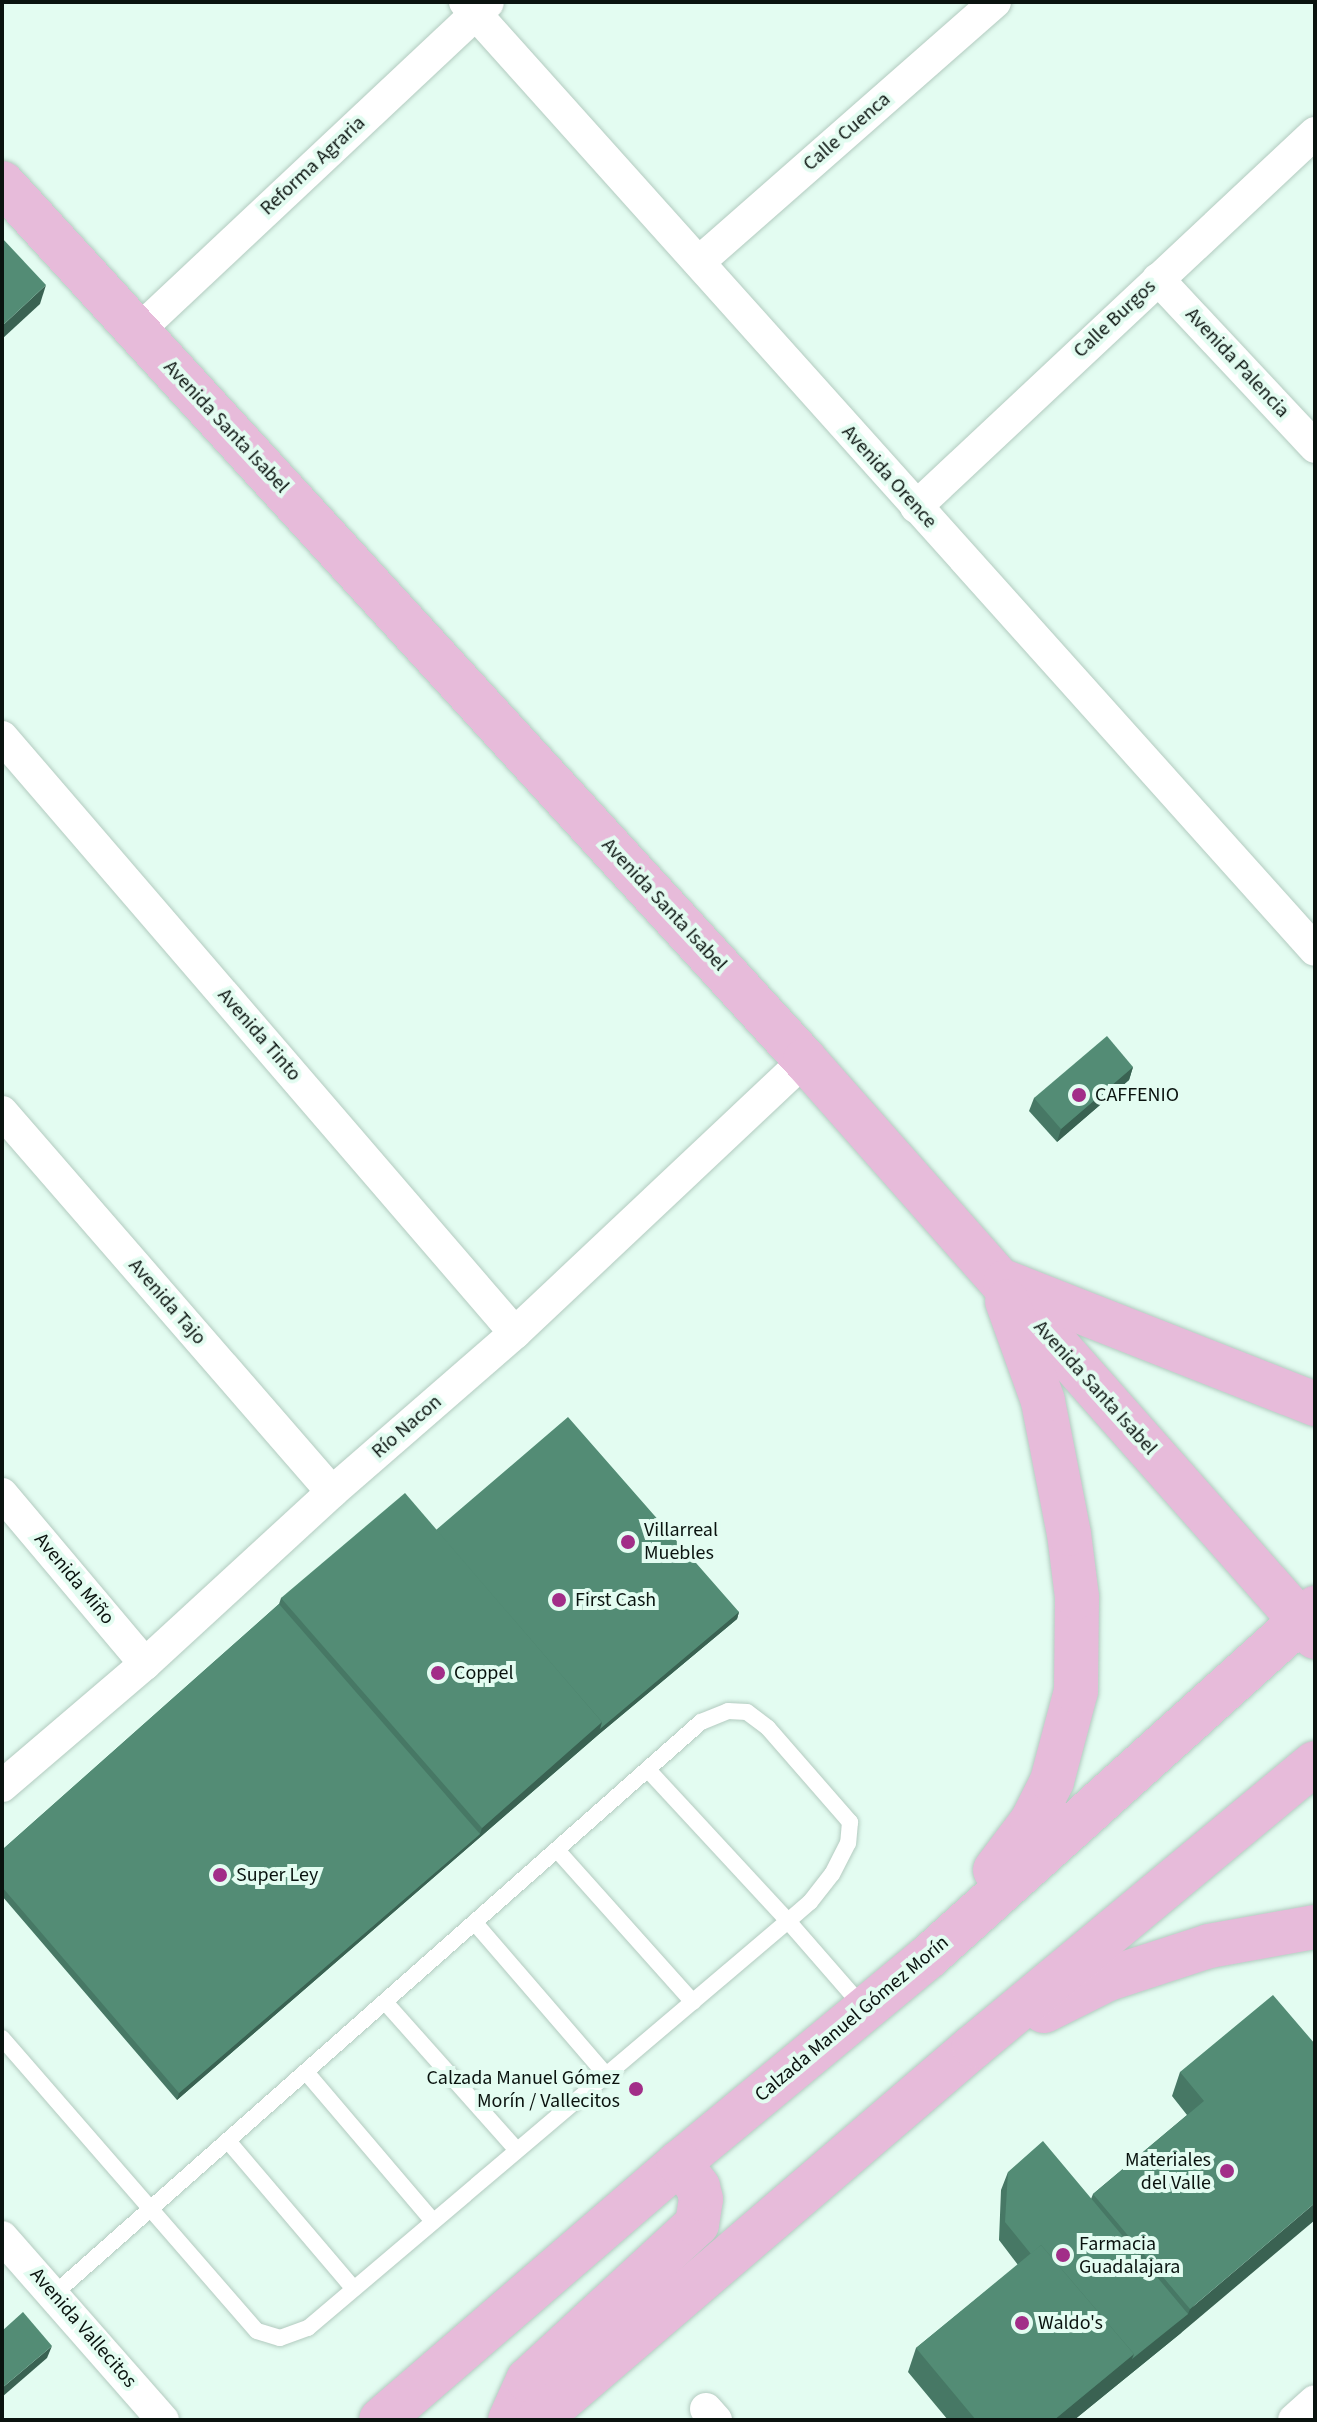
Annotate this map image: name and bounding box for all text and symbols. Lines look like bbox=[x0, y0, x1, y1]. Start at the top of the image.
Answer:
street label: Calle Cuenca bbox=[799, 88, 895, 176]
street label: Reforma Agraria bbox=[256, 111, 370, 221]
street label: Calle Burgos bbox=[1069, 275, 1161, 363]
street label: Avenida Palencia bbox=[1180, 303, 1294, 423]
street label: Avenida Santa Isabel bbox=[158, 356, 294, 498]
street label: Avenida Orence bbox=[836, 421, 942, 533]
street label: Avenida Santa Isabel bbox=[596, 834, 732, 976]
street label: Avenida Tinto bbox=[212, 984, 306, 1086]
place label: CAFFENIO bbox=[1095, 1083, 1179, 1107]
marker: CAFFENIO bbox=[1070, 1086, 1088, 1104]
street label: Avenida Tajo bbox=[123, 1254, 211, 1350]
street label: Avenida Santa Isabel bbox=[1028, 1316, 1162, 1460]
street label: Río Nacon bbox=[367, 1390, 447, 1464]
place label: Villarreal Muebles bbox=[644, 1518, 718, 1565]
street label: Avenida Miño bbox=[29, 1528, 119, 1630]
marker: Villarreal Muebles bbox=[619, 1533, 637, 1551]
place label: First Cash bbox=[575, 1588, 656, 1612]
marker: First Cash bbox=[550, 1591, 568, 1609]
place label: Coppel bbox=[454, 1661, 513, 1685]
marker: Coppel bbox=[429, 1664, 447, 1682]
place label: Super Ley bbox=[236, 1863, 318, 1887]
marker: Super Ley bbox=[211, 1866, 229, 1884]
street label: Calzada Manuel Gómez Morín bbox=[750, 1931, 954, 2107]
place label: Calzada Manuel Gómez Morín / Vallecitos bbox=[426, 2066, 620, 2113]
marker: Calzada Manuel Gómez Morín / Vallecitos bbox=[627, 2080, 645, 2098]
place label: Materiales del Valle bbox=[1125, 2148, 1211, 2195]
marker: Materiales del Valle bbox=[1218, 2162, 1236, 2180]
place label: Farmacia Guadalajara bbox=[1079, 2232, 1180, 2279]
marker: Farmacia Guadalajara bbox=[1054, 2246, 1072, 2264]
street label: Avenida Vallecitos bbox=[25, 2263, 141, 2393]
place label: Waldo's bbox=[1038, 2311, 1103, 2335]
marker: Waldo's bbox=[1013, 2314, 1031, 2332]

